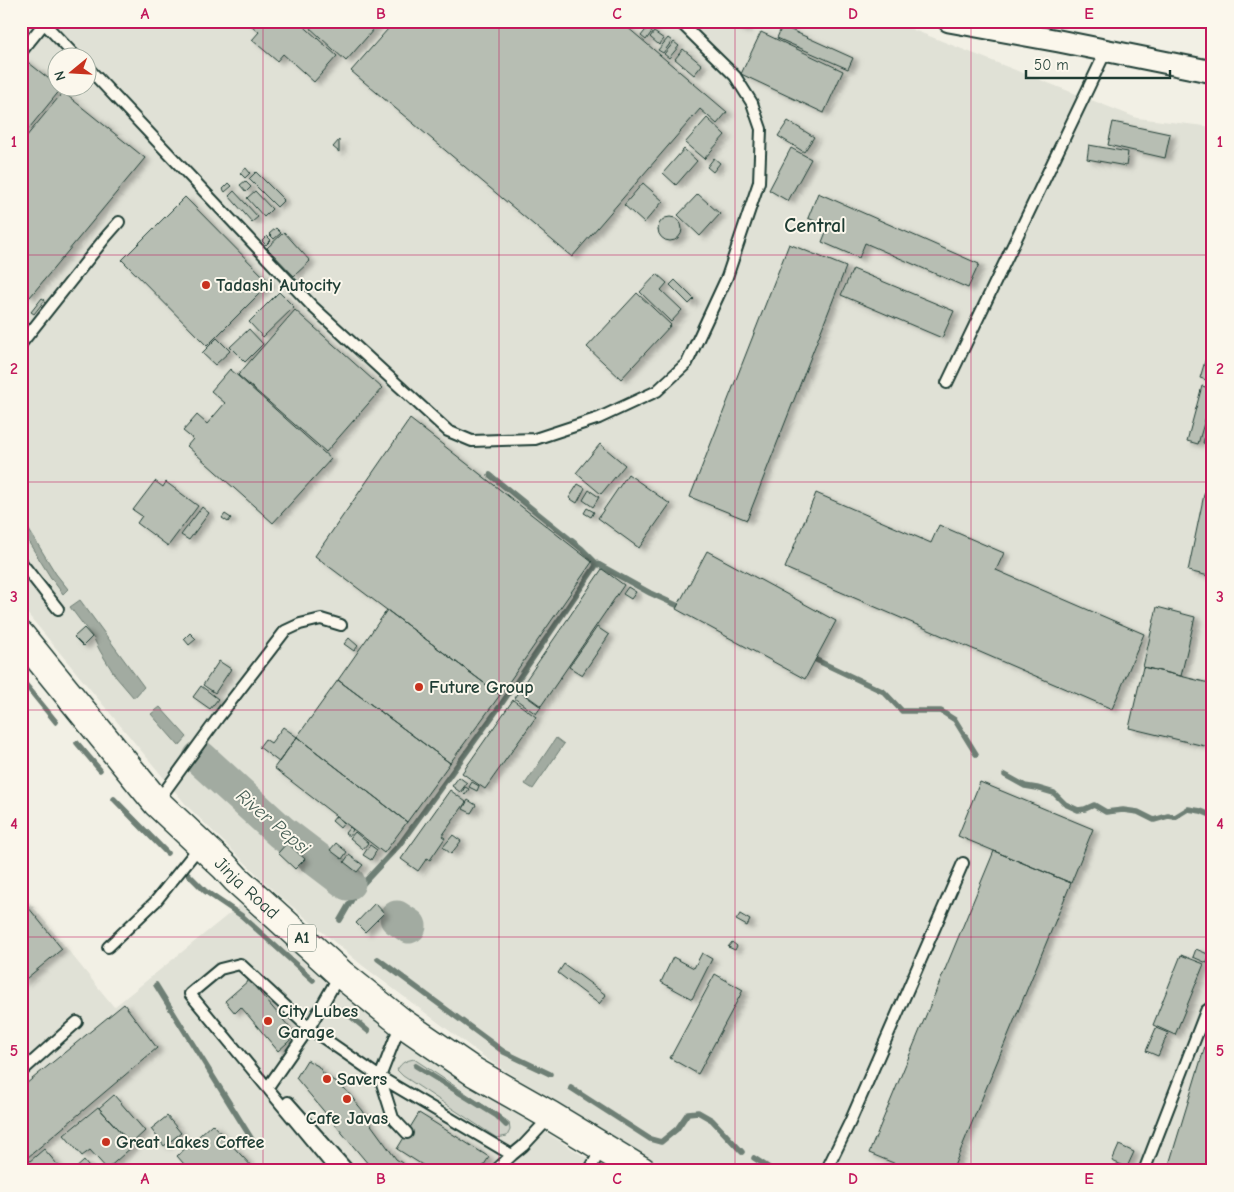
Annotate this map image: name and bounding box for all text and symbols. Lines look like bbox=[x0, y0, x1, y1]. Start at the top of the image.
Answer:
text: A bbox=[141, 5, 150, 23]
text: B bbox=[376, 5, 386, 23]
text: C bbox=[612, 5, 622, 23]
text: D bbox=[848, 5, 858, 23]
text: E bbox=[1084, 5, 1094, 23]
north arrow bbox=[48, 48, 98, 98]
scale bar bbox=[1026, 48, 1170, 80]
text: 50 m bbox=[1034, 56, 1069, 74]
text: N bbox=[51, 69, 70, 83]
text: 1 bbox=[11, 133, 17, 151]
text: 1 bbox=[1217, 133, 1223, 151]
district label: Central bbox=[784, 214, 846, 237]
place label: Tadashi Autocity bbox=[216, 275, 341, 296]
marker: Tadashi Autocity bbox=[200, 279, 212, 291]
text: 2 bbox=[10, 360, 18, 378]
text: 2 bbox=[1216, 360, 1224, 378]
text: 3 bbox=[10, 588, 18, 606]
text: 3 bbox=[1216, 588, 1224, 606]
place label: Future Group bbox=[429, 677, 534, 698]
marker: Future Group bbox=[413, 681, 425, 693]
water label: River Pepsi bbox=[232, 785, 315, 860]
text: 4 bbox=[10, 815, 18, 833]
text: 4 bbox=[1216, 815, 1224, 833]
street label: Jinja Road bbox=[210, 852, 283, 923]
road number: A1 bbox=[288, 924, 316, 951]
place label: City Lubes Garage bbox=[278, 1001, 359, 1043]
marker: City Lubes Garage bbox=[262, 1015, 274, 1027]
text: 5 bbox=[10, 1042, 18, 1060]
text: 5 bbox=[1216, 1042, 1224, 1060]
place label: Savers bbox=[337, 1069, 387, 1090]
marker: Savers bbox=[321, 1073, 333, 1085]
marker: Cafe Javas bbox=[341, 1093, 353, 1105]
place label: Cafe Javas bbox=[306, 1108, 389, 1129]
place label: Great Lakes Coffee bbox=[116, 1132, 265, 1153]
marker: Great Lakes Coffee bbox=[100, 1136, 112, 1148]
text: A bbox=[141, 1170, 150, 1188]
text: B bbox=[376, 1170, 386, 1188]
text: C bbox=[612, 1170, 622, 1188]
text: D bbox=[848, 1170, 858, 1188]
text: E bbox=[1084, 1170, 1094, 1188]

